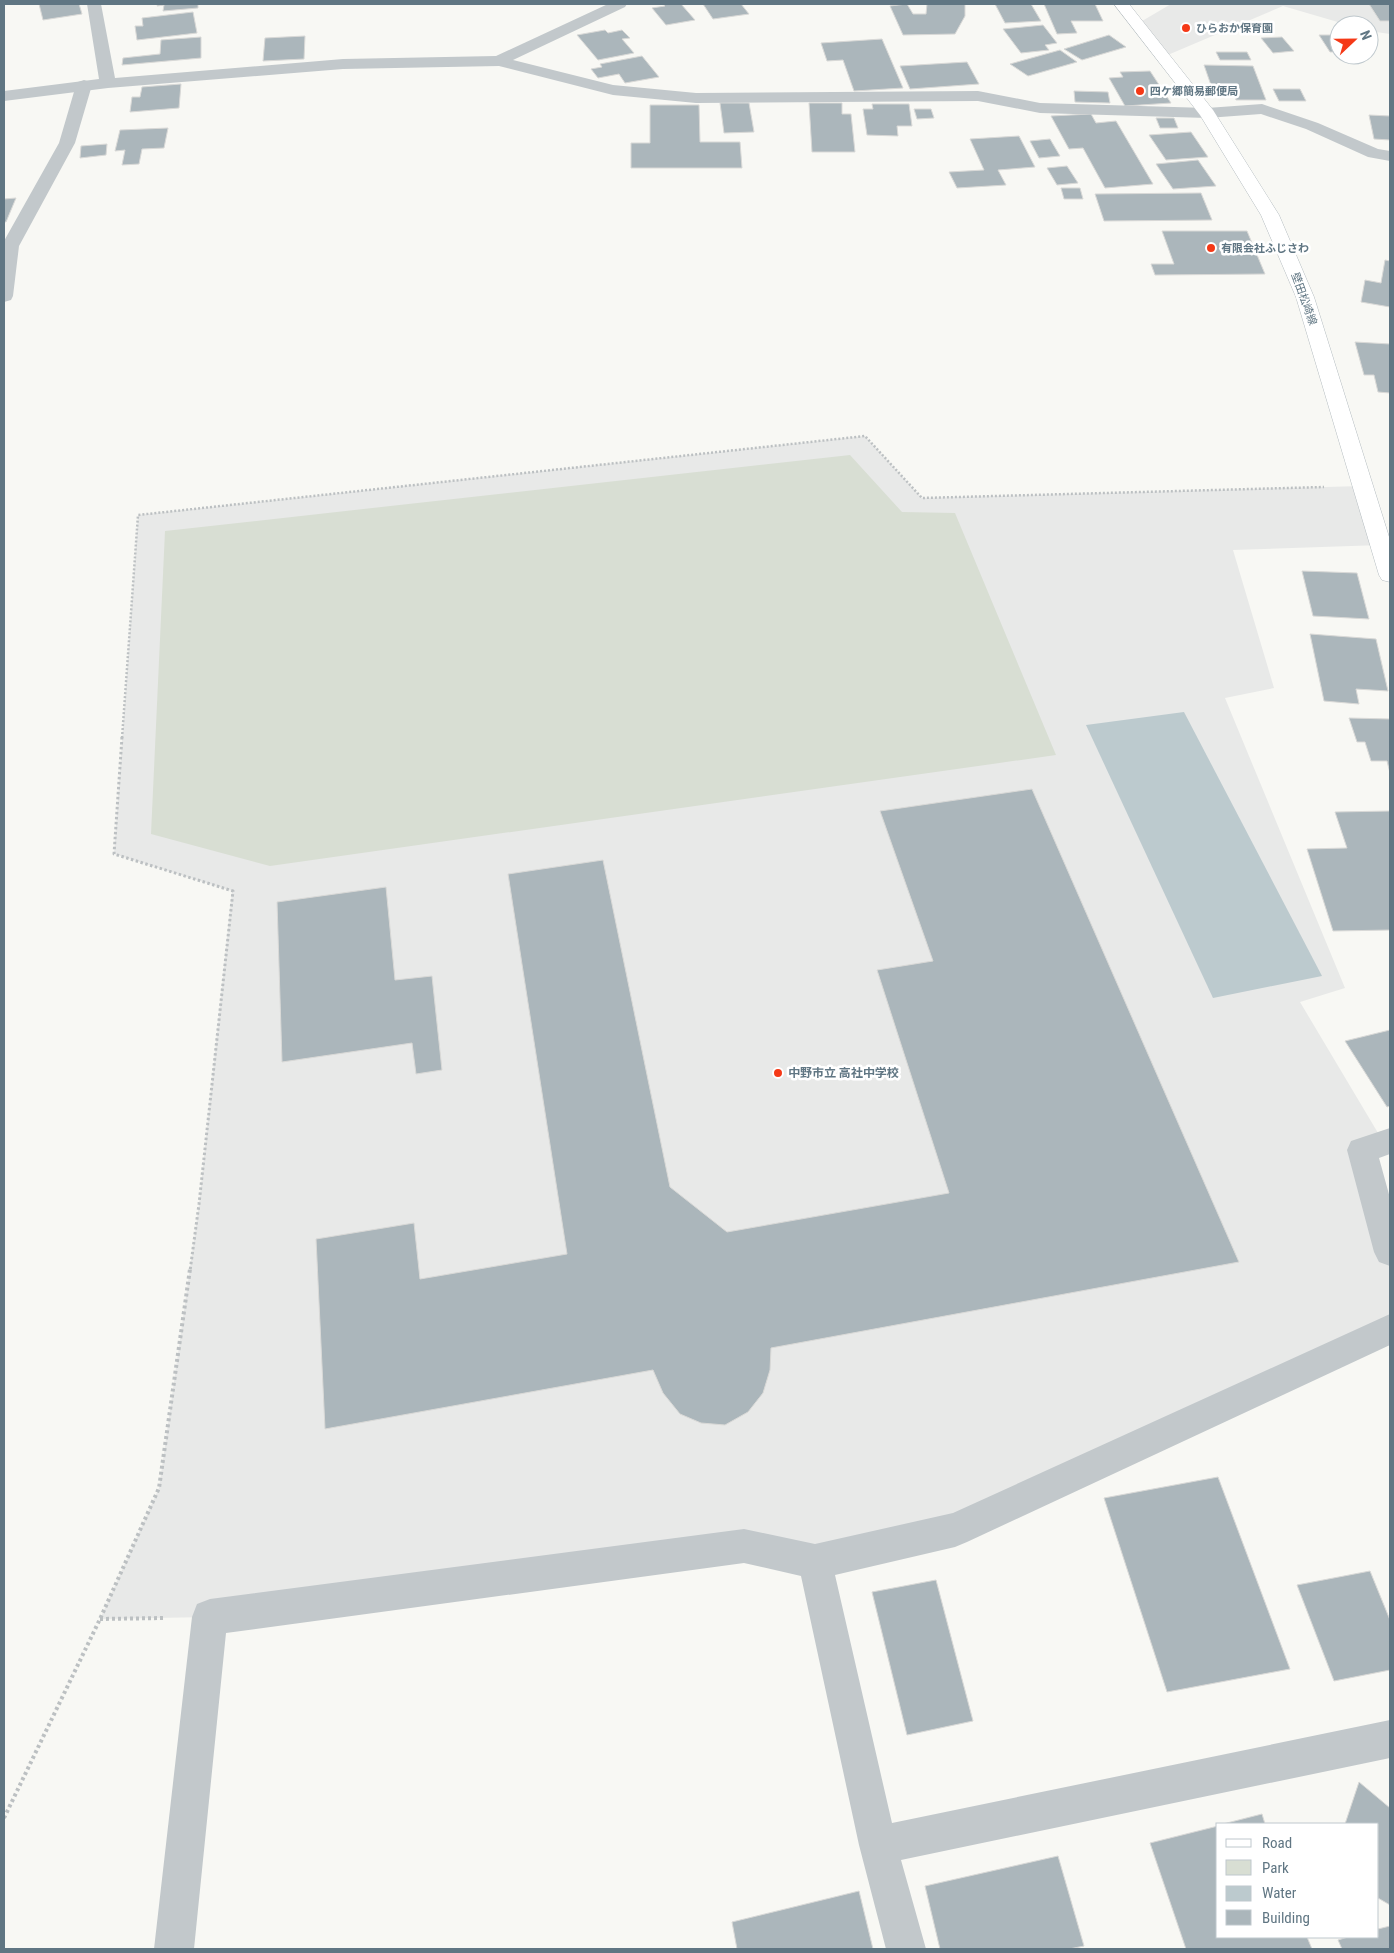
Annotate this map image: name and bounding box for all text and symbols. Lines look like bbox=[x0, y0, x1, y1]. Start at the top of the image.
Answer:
north arrow bbox=[1329, 15, 1379, 65]
marker: ひらおか保育園 bbox=[1180, 22, 1192, 34]
place label: ひらおか保育園 bbox=[1196, 22, 1273, 35]
text: N bbox=[1357, 28, 1375, 42]
marker: 四ケ郷簡易郵便局 bbox=[1134, 85, 1146, 97]
place label: 四ケ郷簡易郵便局 bbox=[1150, 85, 1238, 98]
marker: 有限会社ふじさわ bbox=[1205, 242, 1217, 254]
place label: 有限会社ふじさわ bbox=[1221, 242, 1309, 255]
street label: 壁田松崎線 bbox=[1288, 271, 1320, 327]
place label: 中野市立 高社中学校 bbox=[788, 1066, 899, 1080]
marker: 中野市立 高社中学校 bbox=[772, 1067, 784, 1079]
legend bbox=[1216, 1823, 1379, 1938]
text: Road bbox=[1262, 1834, 1292, 1852]
text: Park bbox=[1262, 1859, 1289, 1877]
text: Water bbox=[1262, 1884, 1297, 1902]
text: Building bbox=[1262, 1909, 1310, 1927]

